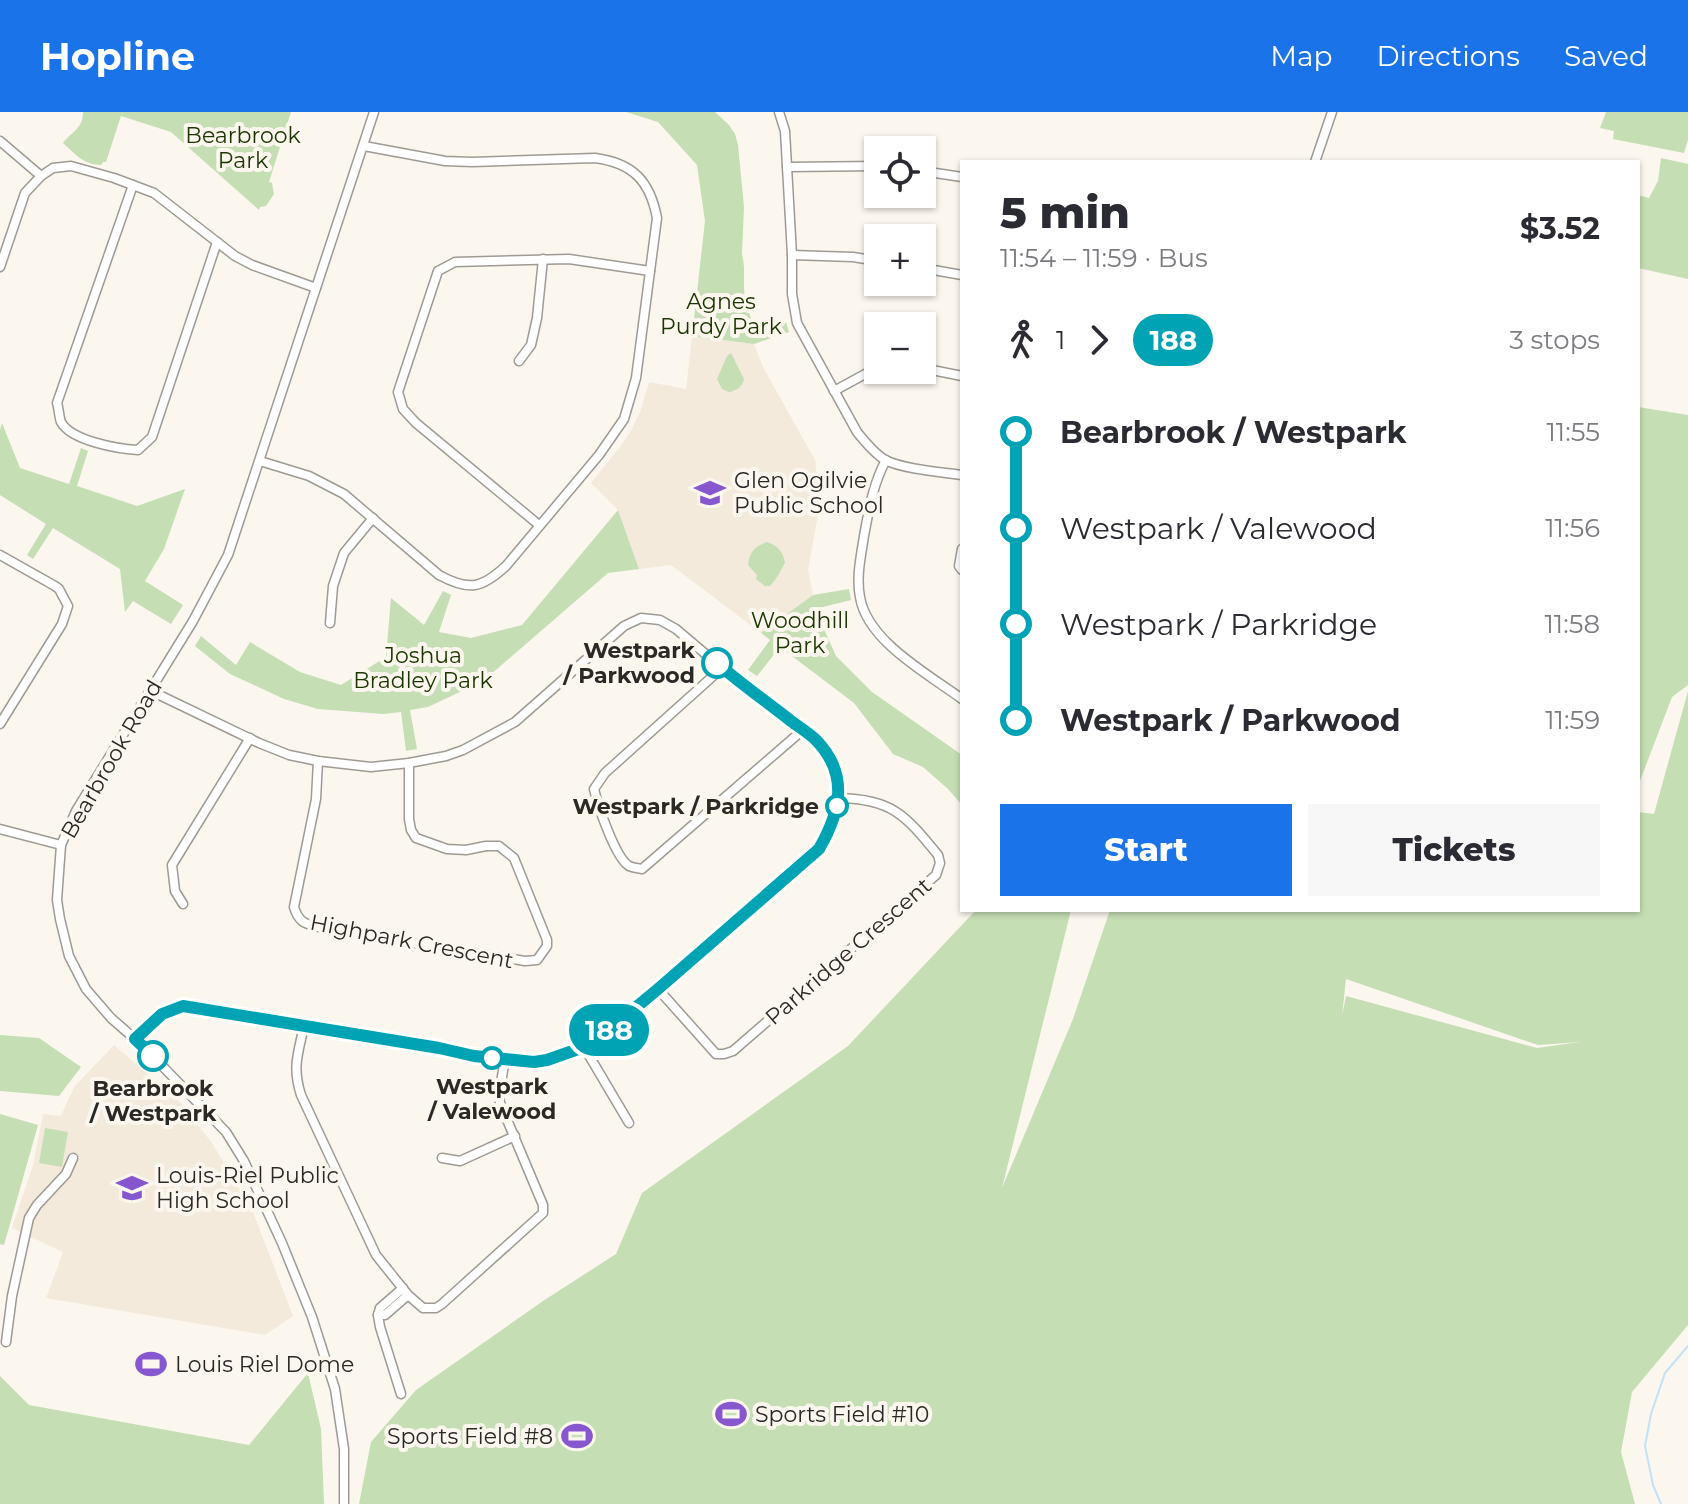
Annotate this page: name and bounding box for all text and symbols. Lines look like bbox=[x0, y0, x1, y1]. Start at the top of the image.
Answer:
text: Hopline bbox=[40, 33, 195, 80]
text: Map bbox=[1270, 39, 1332, 73]
text: Directions bbox=[1376, 39, 1520, 73]
text: Saved bbox=[1564, 39, 1648, 73]
park label: Bearbrook Park bbox=[185, 122, 302, 174]
map controls bbox=[864, 136, 936, 384]
button: locate bbox=[864, 136, 936, 208]
text: 5 min bbox=[1000, 185, 1130, 239]
text: $3.52 bbox=[1520, 210, 1600, 247]
button: + bbox=[864, 224, 936, 296]
text: 11:54 – 11:59 · Bus bbox=[1000, 242, 1208, 274]
park label: Agnes Purdy Park bbox=[660, 288, 783, 340]
button: − bbox=[864, 312, 936, 384]
icon: walk bbox=[1000, 318, 1044, 362]
icon: forward bbox=[1077, 318, 1121, 362]
text: 188 bbox=[1149, 323, 1197, 357]
text: 1 bbox=[1056, 324, 1065, 356]
text: 3 stops bbox=[1509, 324, 1600, 356]
text: Bearbrook / Westpark bbox=[1060, 414, 1406, 451]
text: 11:55 bbox=[1546, 416, 1600, 448]
place label: Glen Ogilvie Public School bbox=[734, 467, 884, 519]
school or university icon: Glen Ogilvie Public School bbox=[693, 476, 727, 510]
text: Westpark / Valewood bbox=[1060, 510, 1377, 547]
text: 11:56 bbox=[1545, 512, 1600, 544]
text: Westpark / Parkridge bbox=[1060, 606, 1377, 643]
park label: Woodhill Park bbox=[751, 607, 849, 659]
text: 11:58 bbox=[1544, 608, 1600, 640]
place label: Westpark / Parkwood bbox=[562, 637, 696, 689]
park label: Joshua Bradley Park bbox=[353, 642, 494, 694]
marker: Westpark / Parkwood bbox=[702, 648, 732, 678]
street label: Bearbrook Road bbox=[55, 675, 168, 843]
text: Westpark / Parkwood bbox=[1060, 702, 1401, 739]
text: 11:59 bbox=[1545, 704, 1600, 736]
place label: Westpark / Parkridge bbox=[572, 793, 819, 820]
marker: Westpark / Parkridge bbox=[826, 795, 848, 817]
button: Start bbox=[1000, 804, 1292, 896]
button: Tickets bbox=[1308, 804, 1600, 896]
street label: Parkridge Crescent bbox=[760, 872, 937, 1031]
street label: Highpark Crescent bbox=[308, 909, 516, 974]
line badge: 188 bbox=[563, 1004, 655, 1056]
text: 188 bbox=[585, 1013, 633, 1047]
marker: Bearbrook / Westpark bbox=[138, 1041, 168, 1071]
marker: Westpark / Valewood bbox=[481, 1047, 503, 1069]
place label: Westpark / Valewood bbox=[427, 1073, 556, 1125]
place label: Bearbrook / Westpark bbox=[89, 1075, 217, 1127]
place label: Louis-Riel Public High School bbox=[156, 1162, 339, 1214]
school or university icon: Louis-Riel Public High School bbox=[115, 1171, 149, 1205]
sports icon: Louis Riel Dome bbox=[134, 1347, 168, 1381]
place label: Louis Riel Dome bbox=[175, 1351, 354, 1378]
sports icon: Sports Field #10 bbox=[714, 1397, 748, 1431]
place label: Sports Field #10 bbox=[755, 1401, 929, 1428]
sports icon: Sports Field #8 bbox=[560, 1419, 594, 1453]
place label: Sports Field #8 bbox=[387, 1423, 553, 1450]

